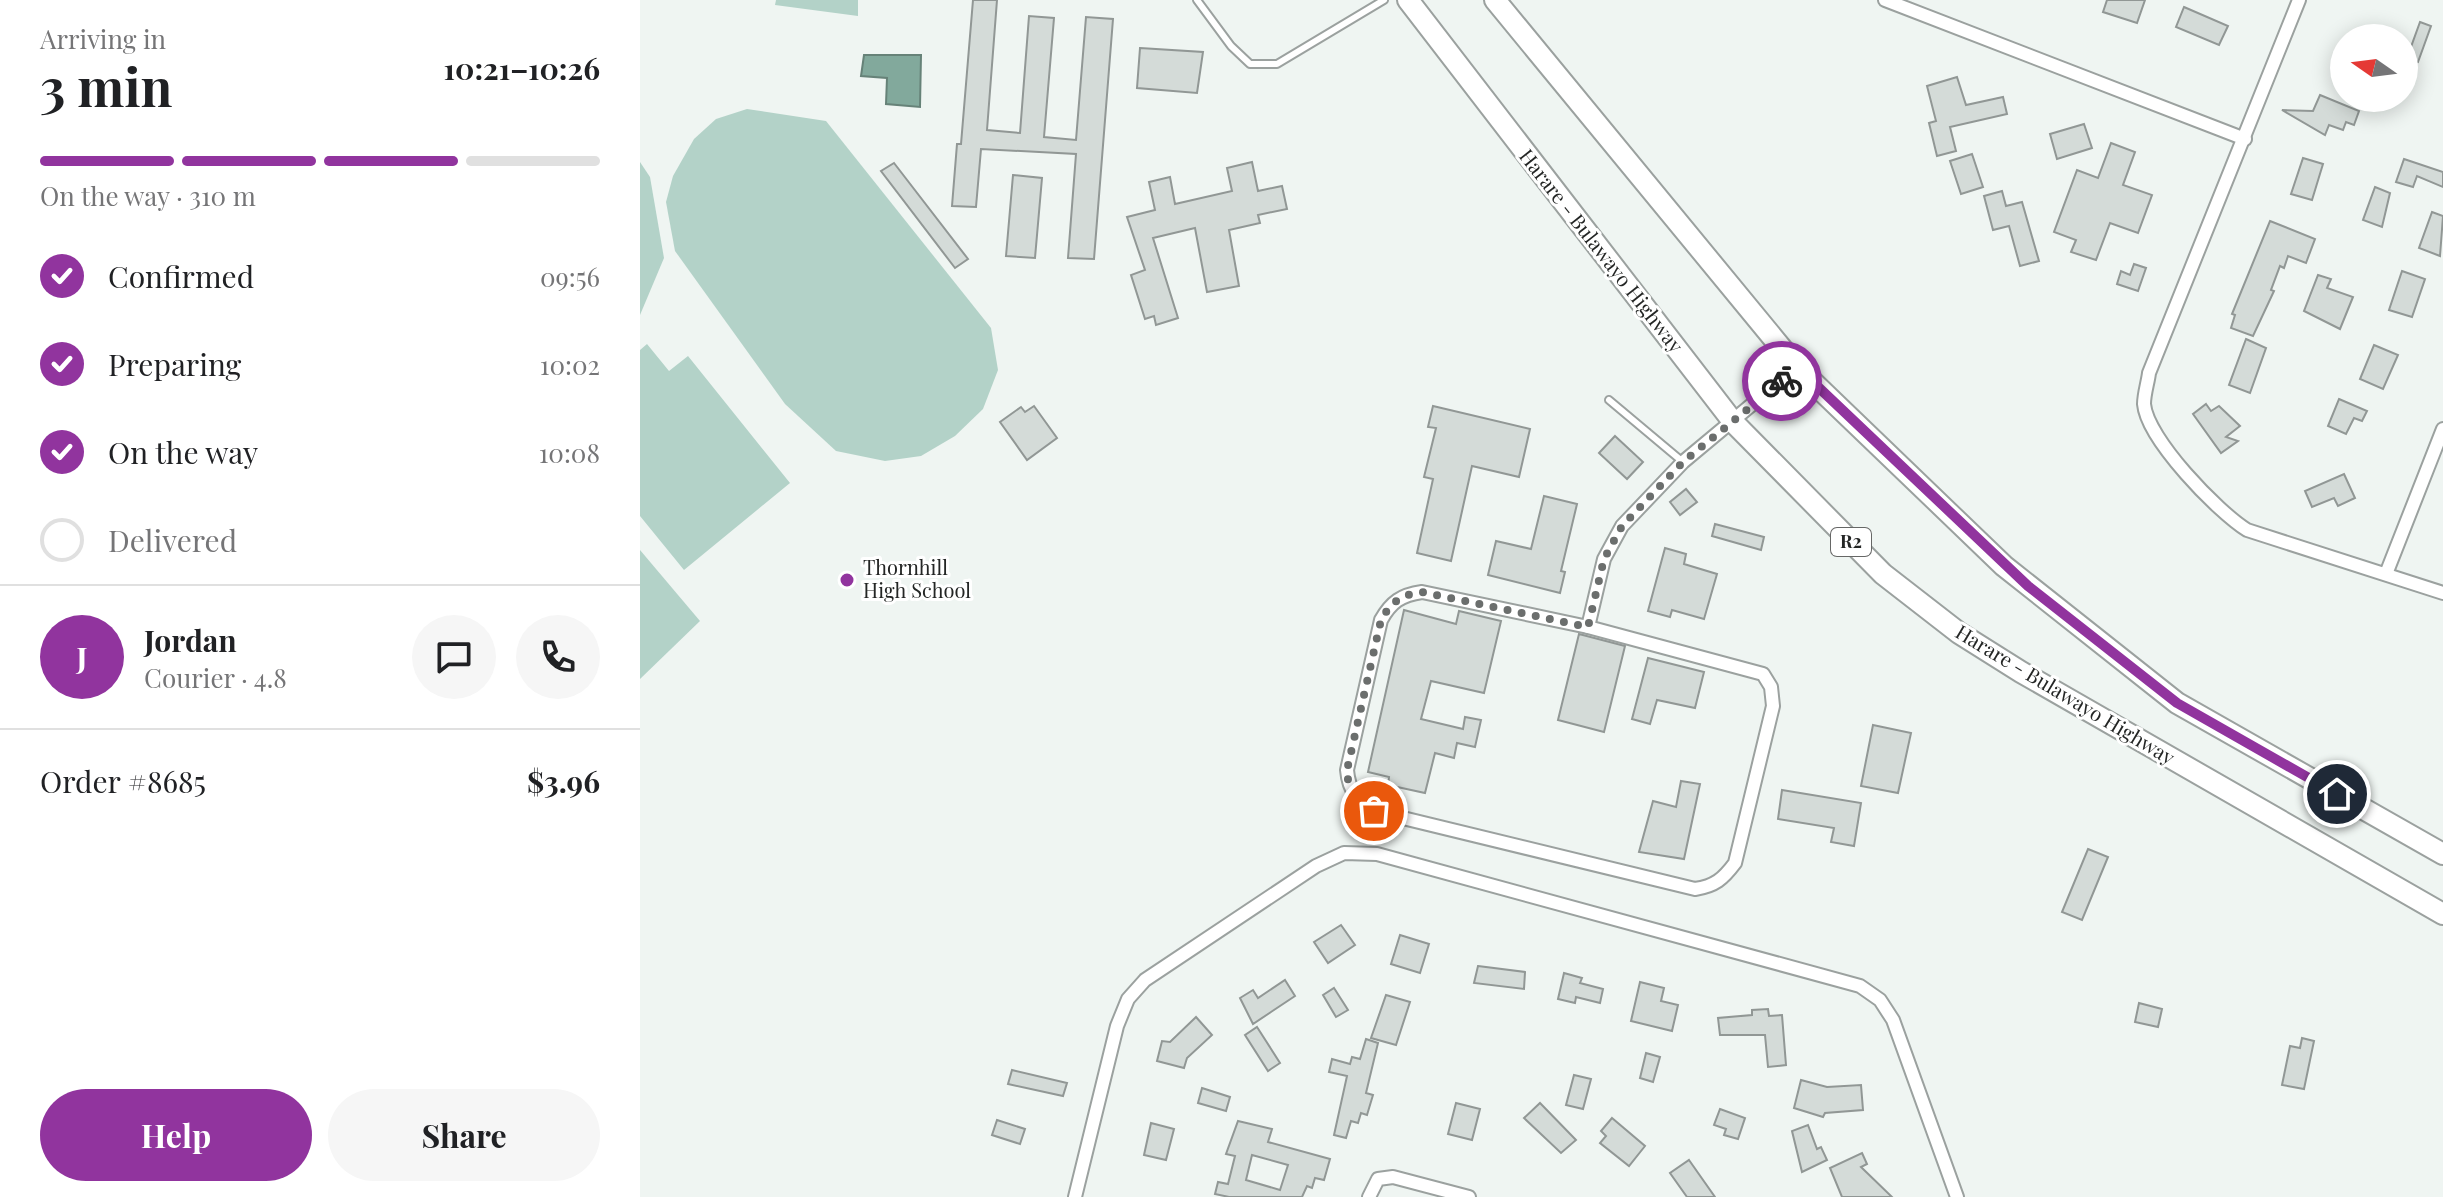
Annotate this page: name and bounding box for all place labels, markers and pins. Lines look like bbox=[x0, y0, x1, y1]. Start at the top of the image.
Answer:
place label: Thornhill High School bbox=[863, 553, 971, 603]
marker: Thornhill High School bbox=[838, 571, 856, 589]
pin bbox=[2303, 760, 2371, 828]
pin bbox=[1340, 777, 1408, 845]

